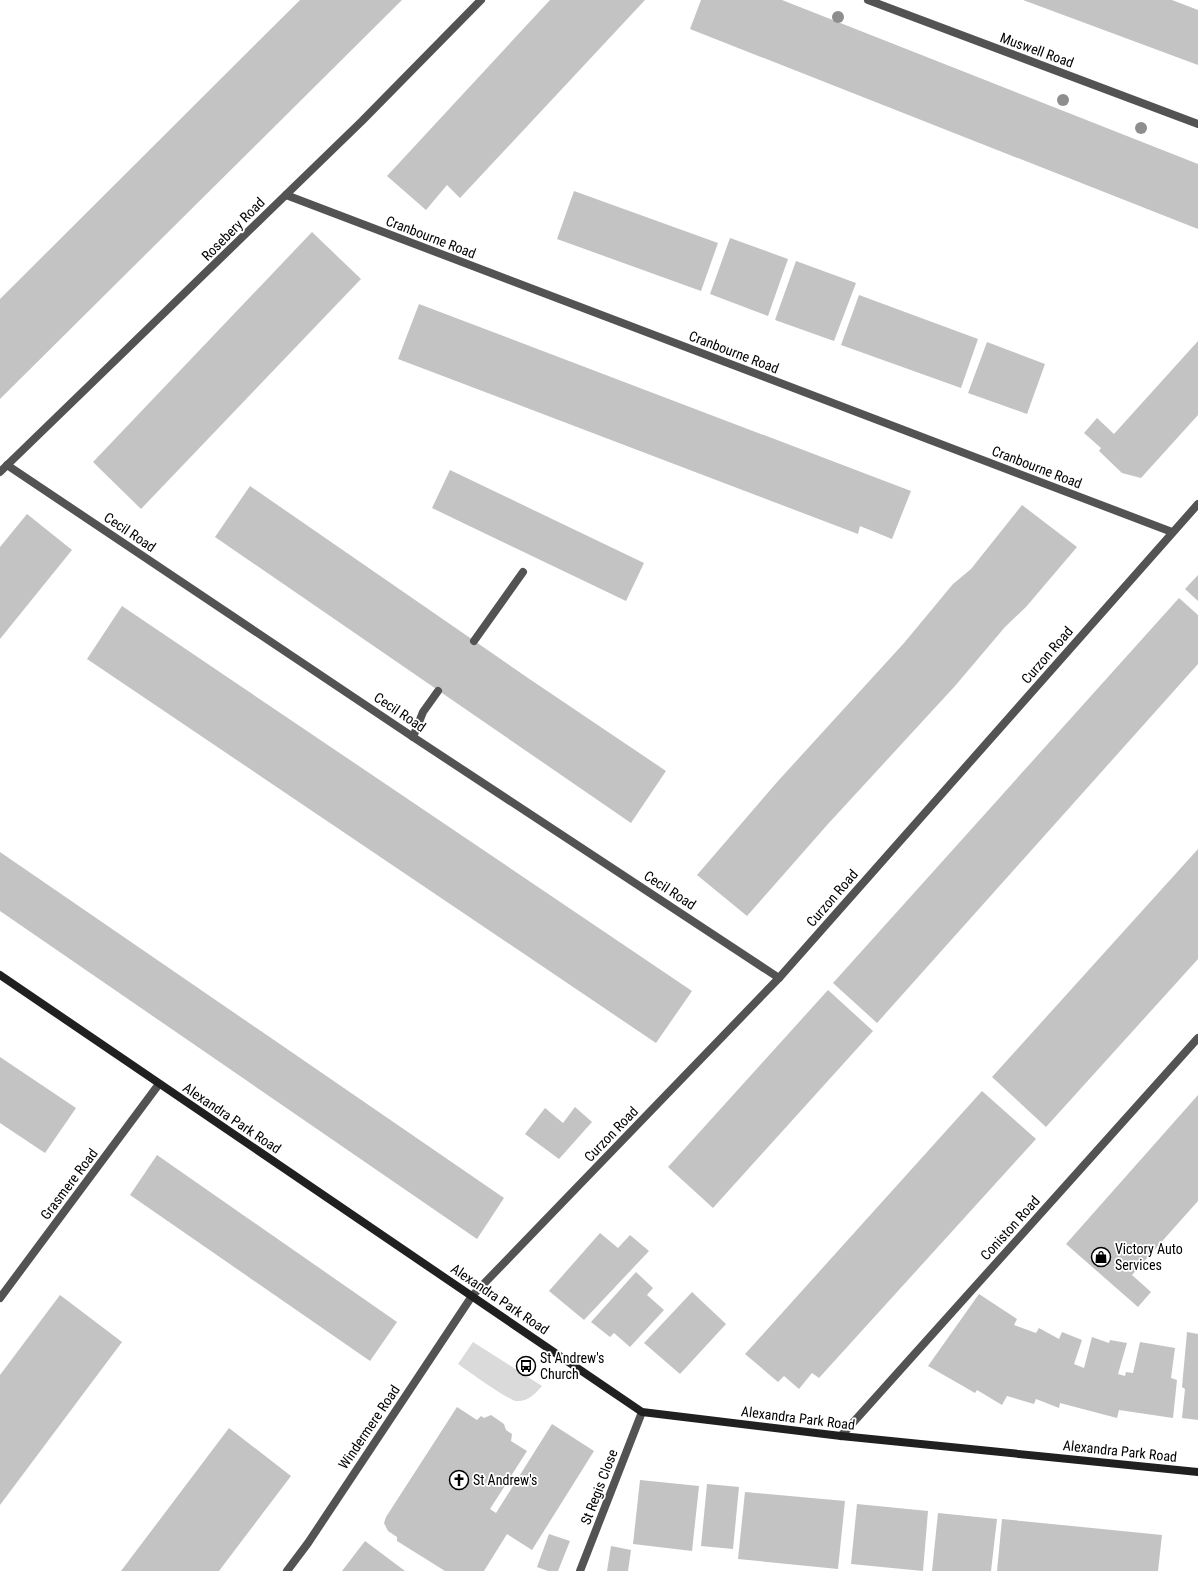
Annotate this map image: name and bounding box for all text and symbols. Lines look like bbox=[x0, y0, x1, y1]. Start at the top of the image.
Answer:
street label: Muswell Road bbox=[998, 29, 1076, 71]
street label: Rosebery Road bbox=[198, 194, 268, 264]
street label: Cranbourne Road bbox=[384, 213, 478, 261]
street label: Cranbourne Road bbox=[687, 328, 781, 376]
street label: Cranbourne Road bbox=[990, 443, 1084, 491]
street label: Cecil Road bbox=[101, 509, 159, 555]
street label: Curzon Road bbox=[1018, 623, 1076, 687]
street label: Cecil Road bbox=[371, 689, 429, 735]
street label: Curzon Road bbox=[803, 866, 861, 930]
street label: Cecil Road bbox=[641, 867, 699, 913]
street label: Alexandra Park Road bbox=[180, 1079, 284, 1157]
street label: Curzon Road bbox=[581, 1103, 641, 1165]
street label: Grasmere Road bbox=[37, 1145, 101, 1223]
street label: Coniston Road bbox=[977, 1193, 1043, 1263]
place label: Victory Auto Services bbox=[1115, 1241, 1183, 1273]
shop icon: Victory Auto Services bbox=[1090, 1246, 1112, 1268]
street label: Alexandra Park Road bbox=[448, 1260, 552, 1338]
place label: St Andrew's Church bbox=[540, 1350, 605, 1382]
bus stop icon: St Andrew's Church bbox=[515, 1355, 537, 1377]
street label: Windermere Road bbox=[335, 1382, 403, 1472]
street label: Alexandra Park Road bbox=[740, 1403, 856, 1433]
street label: Alexandra Park Road bbox=[1062, 1437, 1178, 1465]
street label: St Regis Close bbox=[577, 1447, 621, 1527]
church icon: St Andrew's bbox=[448, 1469, 470, 1491]
place label: St Andrew's bbox=[473, 1472, 538, 1488]

